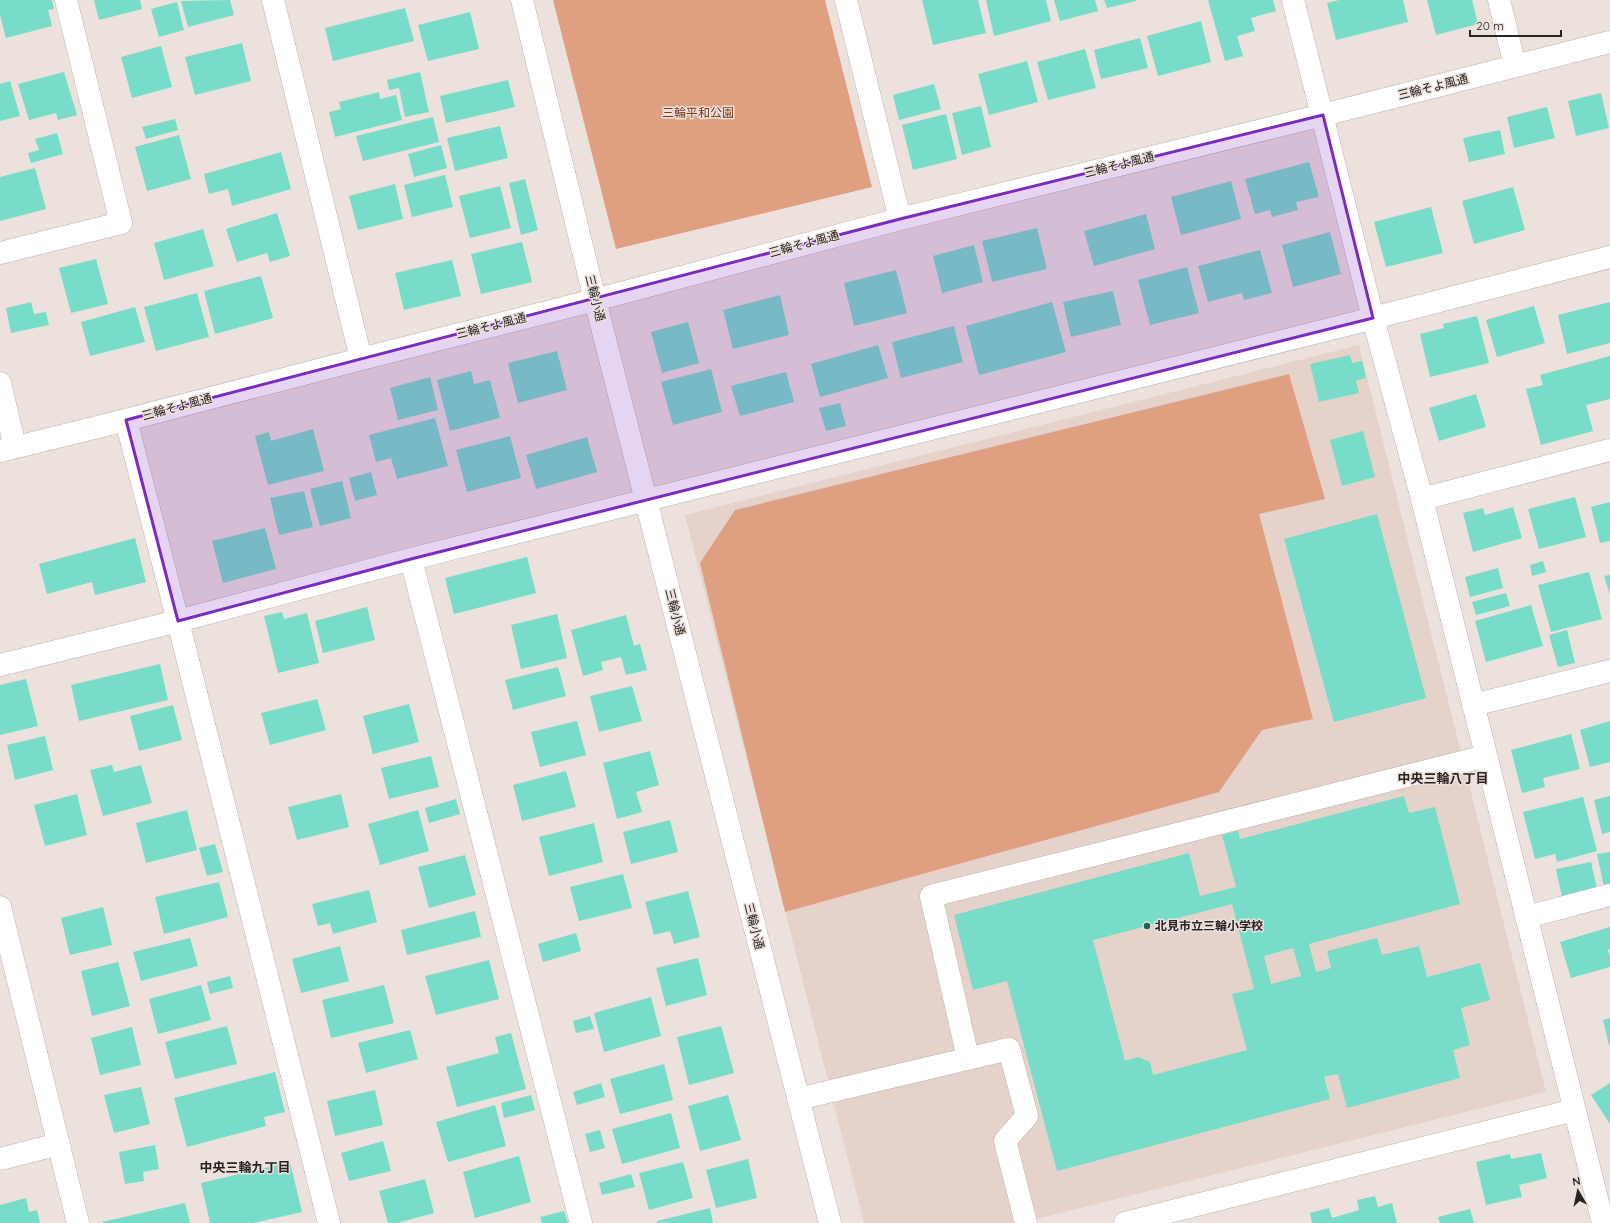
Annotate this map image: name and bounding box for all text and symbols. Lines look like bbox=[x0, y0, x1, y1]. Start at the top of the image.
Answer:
scale bar bbox=[1470, 12, 1561, 38]
text: 20 m bbox=[1476, 18, 1504, 33]
street label: 三輪そよ風通 bbox=[1396, 71, 1470, 103]
park label: 三輪平和公園 bbox=[662, 105, 734, 120]
street label: 三輪そよ風通 bbox=[1082, 149, 1156, 181]
street label: 三輪そよ風通 bbox=[767, 227, 841, 260]
street label: 三輪小通 bbox=[582, 273, 609, 323]
street label: 三輪そよ風通 bbox=[454, 310, 528, 342]
street label: 三輪そよ風通 bbox=[140, 390, 214, 423]
street label: 三輪小通 bbox=[662, 587, 689, 637]
district label: 中央三輪八丁目 bbox=[1397, 770, 1489, 786]
street label: 三輪小通 bbox=[741, 901, 768, 951]
place label: 北見市立三輪小学校 bbox=[1155, 918, 1263, 933]
marker: 北見市立三輪小学校 bbox=[1142, 921, 1152, 931]
district label: 中央三輪九丁目 bbox=[199, 1159, 291, 1175]
north arrow bbox=[1558, 1171, 1598, 1211]
text: N bbox=[1571, 1174, 1582, 1189]

